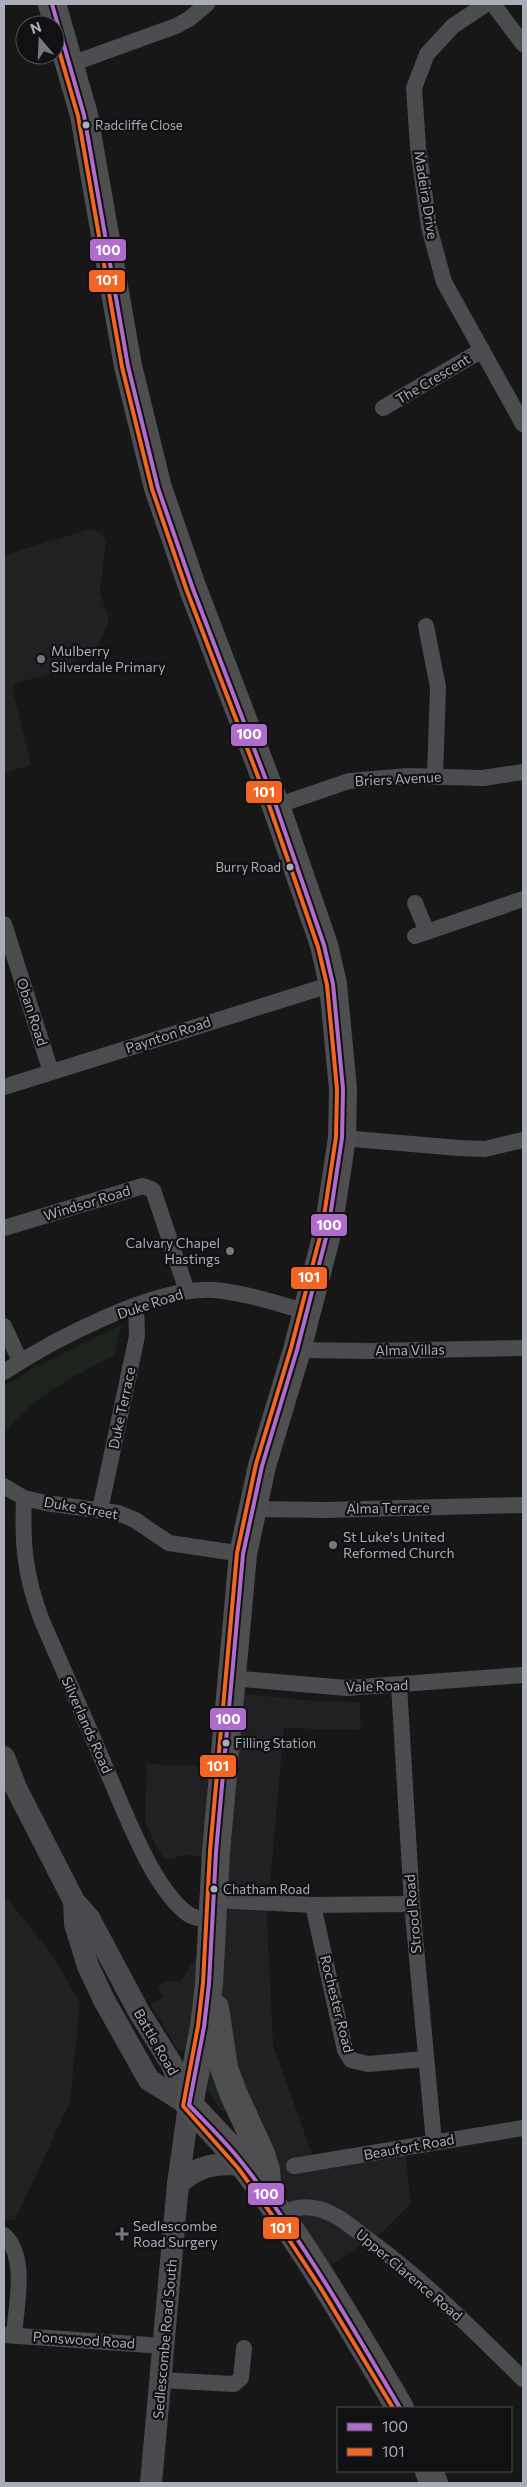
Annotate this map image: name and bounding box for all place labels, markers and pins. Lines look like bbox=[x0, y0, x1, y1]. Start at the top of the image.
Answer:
place label: Radcliffe Close bbox=[95, 117, 183, 133]
marker: Radcliffe Close bbox=[81, 120, 91, 130]
place label: Mulberry Silverdale Primary bbox=[51, 642, 165, 675]
marker: Mulberry Silverdale Primary bbox=[35, 653, 47, 665]
place label: Burry Road bbox=[215, 859, 281, 875]
marker: Burry Road bbox=[285, 862, 295, 872]
place label: Calvary Chapel Hastings bbox=[125, 1234, 220, 1267]
marker: Calvary Chapel Hastings bbox=[224, 1245, 236, 1257]
place label: St Luke's United Reformed Church bbox=[343, 1528, 454, 1561]
marker: St Luke's United Reformed Church bbox=[327, 1539, 339, 1551]
place label: Filling Station bbox=[235, 1735, 316, 1751]
marker: Filling Station bbox=[221, 1738, 231, 1748]
place label: Chatham Road bbox=[223, 1881, 310, 1897]
marker: Chatham Road bbox=[209, 1884, 219, 1894]
place label: Sedlescombe Road Surgery bbox=[133, 2217, 218, 2250]
marker: Sedlescombe Road Surgery bbox=[115, 2227, 129, 2241]

